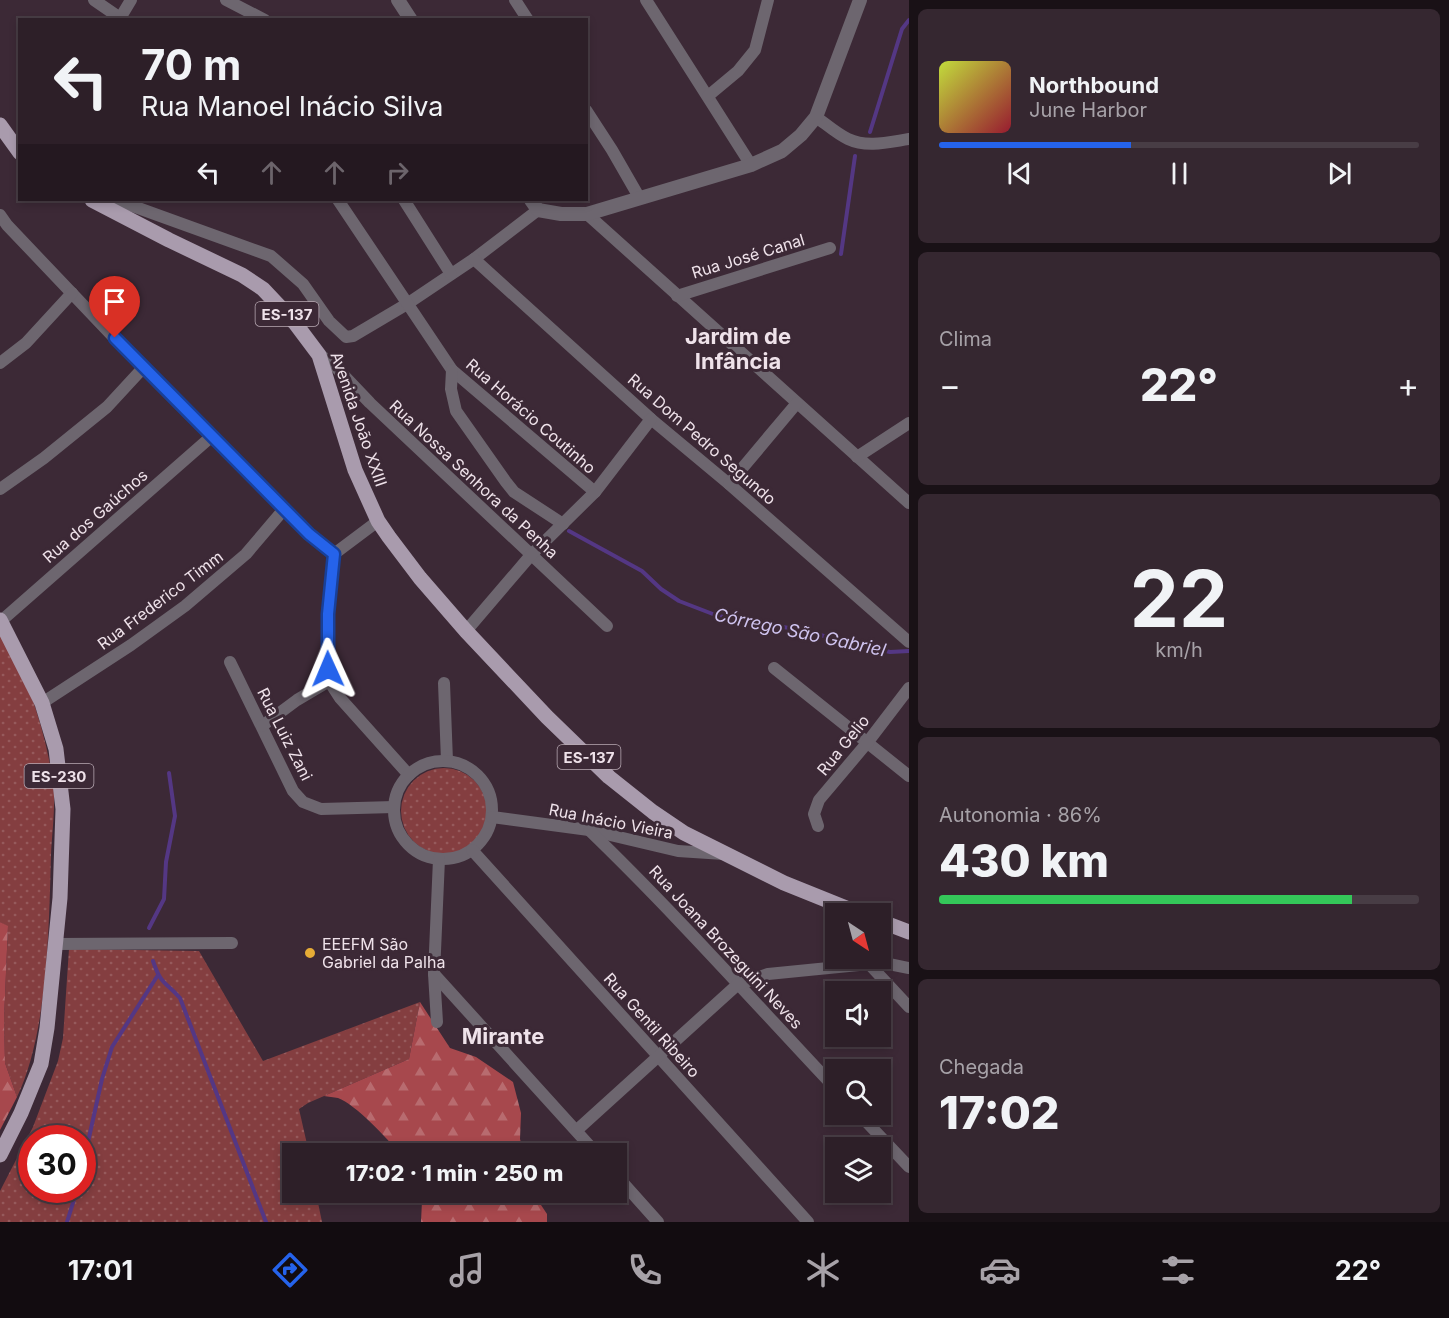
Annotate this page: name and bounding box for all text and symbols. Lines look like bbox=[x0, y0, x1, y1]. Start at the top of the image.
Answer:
text: 70 m bbox=[141, 39, 241, 90]
icon: left bbox=[42, 42, 120, 120]
text: Northbound bbox=[1029, 72, 1159, 98]
text: Rua Manoel Inácio Silva bbox=[141, 90, 444, 123]
text: June Harbor bbox=[1029, 98, 1147, 122]
icon: left bbox=[192, 156, 225, 189]
icon: ahead bbox=[255, 156, 288, 189]
icon: ahead bbox=[318, 156, 351, 189]
icon: right bbox=[381, 156, 414, 189]
icon: previous bbox=[1003, 157, 1036, 190]
icon: pause bbox=[1163, 157, 1196, 190]
icon: next bbox=[1323, 157, 1356, 190]
street label: Rua José Canal bbox=[689, 229, 807, 283]
pin bbox=[89, 276, 140, 338]
icon: arrive bbox=[98, 285, 131, 318]
road number: ES-137 bbox=[256, 302, 318, 326]
district label: Jardim de Infância bbox=[685, 323, 791, 374]
text: Clima bbox=[939, 327, 992, 351]
street label: Avenida João XXIII bbox=[327, 349, 391, 489]
street label: Rua Horácio Coutinho bbox=[462, 354, 600, 478]
text: 22° bbox=[1140, 357, 1218, 412]
text: − bbox=[939, 365, 961, 405]
text: + bbox=[1397, 365, 1419, 405]
street label: Rua Dom Pedro Segundo bbox=[624, 369, 780, 509]
street label: Rua Nossa Senhora da Penha bbox=[385, 395, 563, 563]
street label: Rua dos Gaúchos bbox=[38, 465, 152, 567]
street label: Rua Frederico Timm bbox=[93, 546, 227, 654]
text: 22 bbox=[1130, 551, 1228, 646]
water label: Córrego São Gabriel bbox=[712, 604, 888, 661]
position arrow bbox=[296, 637, 360, 701]
text: km/h bbox=[1155, 638, 1203, 662]
street label: Rua Luiz Zani bbox=[253, 684, 317, 784]
street label: Rua Gelio bbox=[813, 711, 873, 779]
road number: ES-137 bbox=[558, 745, 620, 769]
road number: ES-230 bbox=[25, 764, 94, 788]
street label: Rua Inácio Vieira bbox=[547, 799, 675, 843]
text: Autonomia · 86% bbox=[939, 803, 1102, 827]
text: 430 km bbox=[939, 833, 1109, 888]
street label: Rua Joana Brozeguini Neves bbox=[645, 861, 807, 1033]
north arrow bbox=[825, 903, 891, 969]
map controls bbox=[825, 903, 891, 1203]
place label: EEEFM São Gabriel da Palha bbox=[322, 934, 445, 972]
marker: EEEFM São Gabriel da Palha bbox=[303, 946, 317, 960]
street label: Rua Gentil Ribeiro bbox=[600, 969, 704, 1081]
button: sound bbox=[825, 981, 891, 1047]
district label: Mirante bbox=[462, 1023, 544, 1049]
text: Chegada bbox=[939, 1055, 1024, 1079]
button: search bbox=[825, 1059, 891, 1125]
text: 17:02 bbox=[939, 1085, 1060, 1140]
speed limit sign: 30 bbox=[18, 1125, 96, 1203]
button: layers bbox=[825, 1137, 891, 1203]
text: 17:02 · 1 min · 250 m bbox=[346, 1160, 563, 1186]
icon: directions bbox=[269, 1249, 311, 1291]
icon: music bbox=[446, 1249, 488, 1291]
icon: phone bbox=[624, 1249, 666, 1291]
icon: climate bbox=[802, 1249, 844, 1291]
icon: car bbox=[979, 1249, 1021, 1291]
icon: filters bbox=[1157, 1249, 1199, 1291]
text: 17:01 bbox=[68, 1254, 133, 1287]
text: 22° bbox=[1335, 1254, 1381, 1287]

